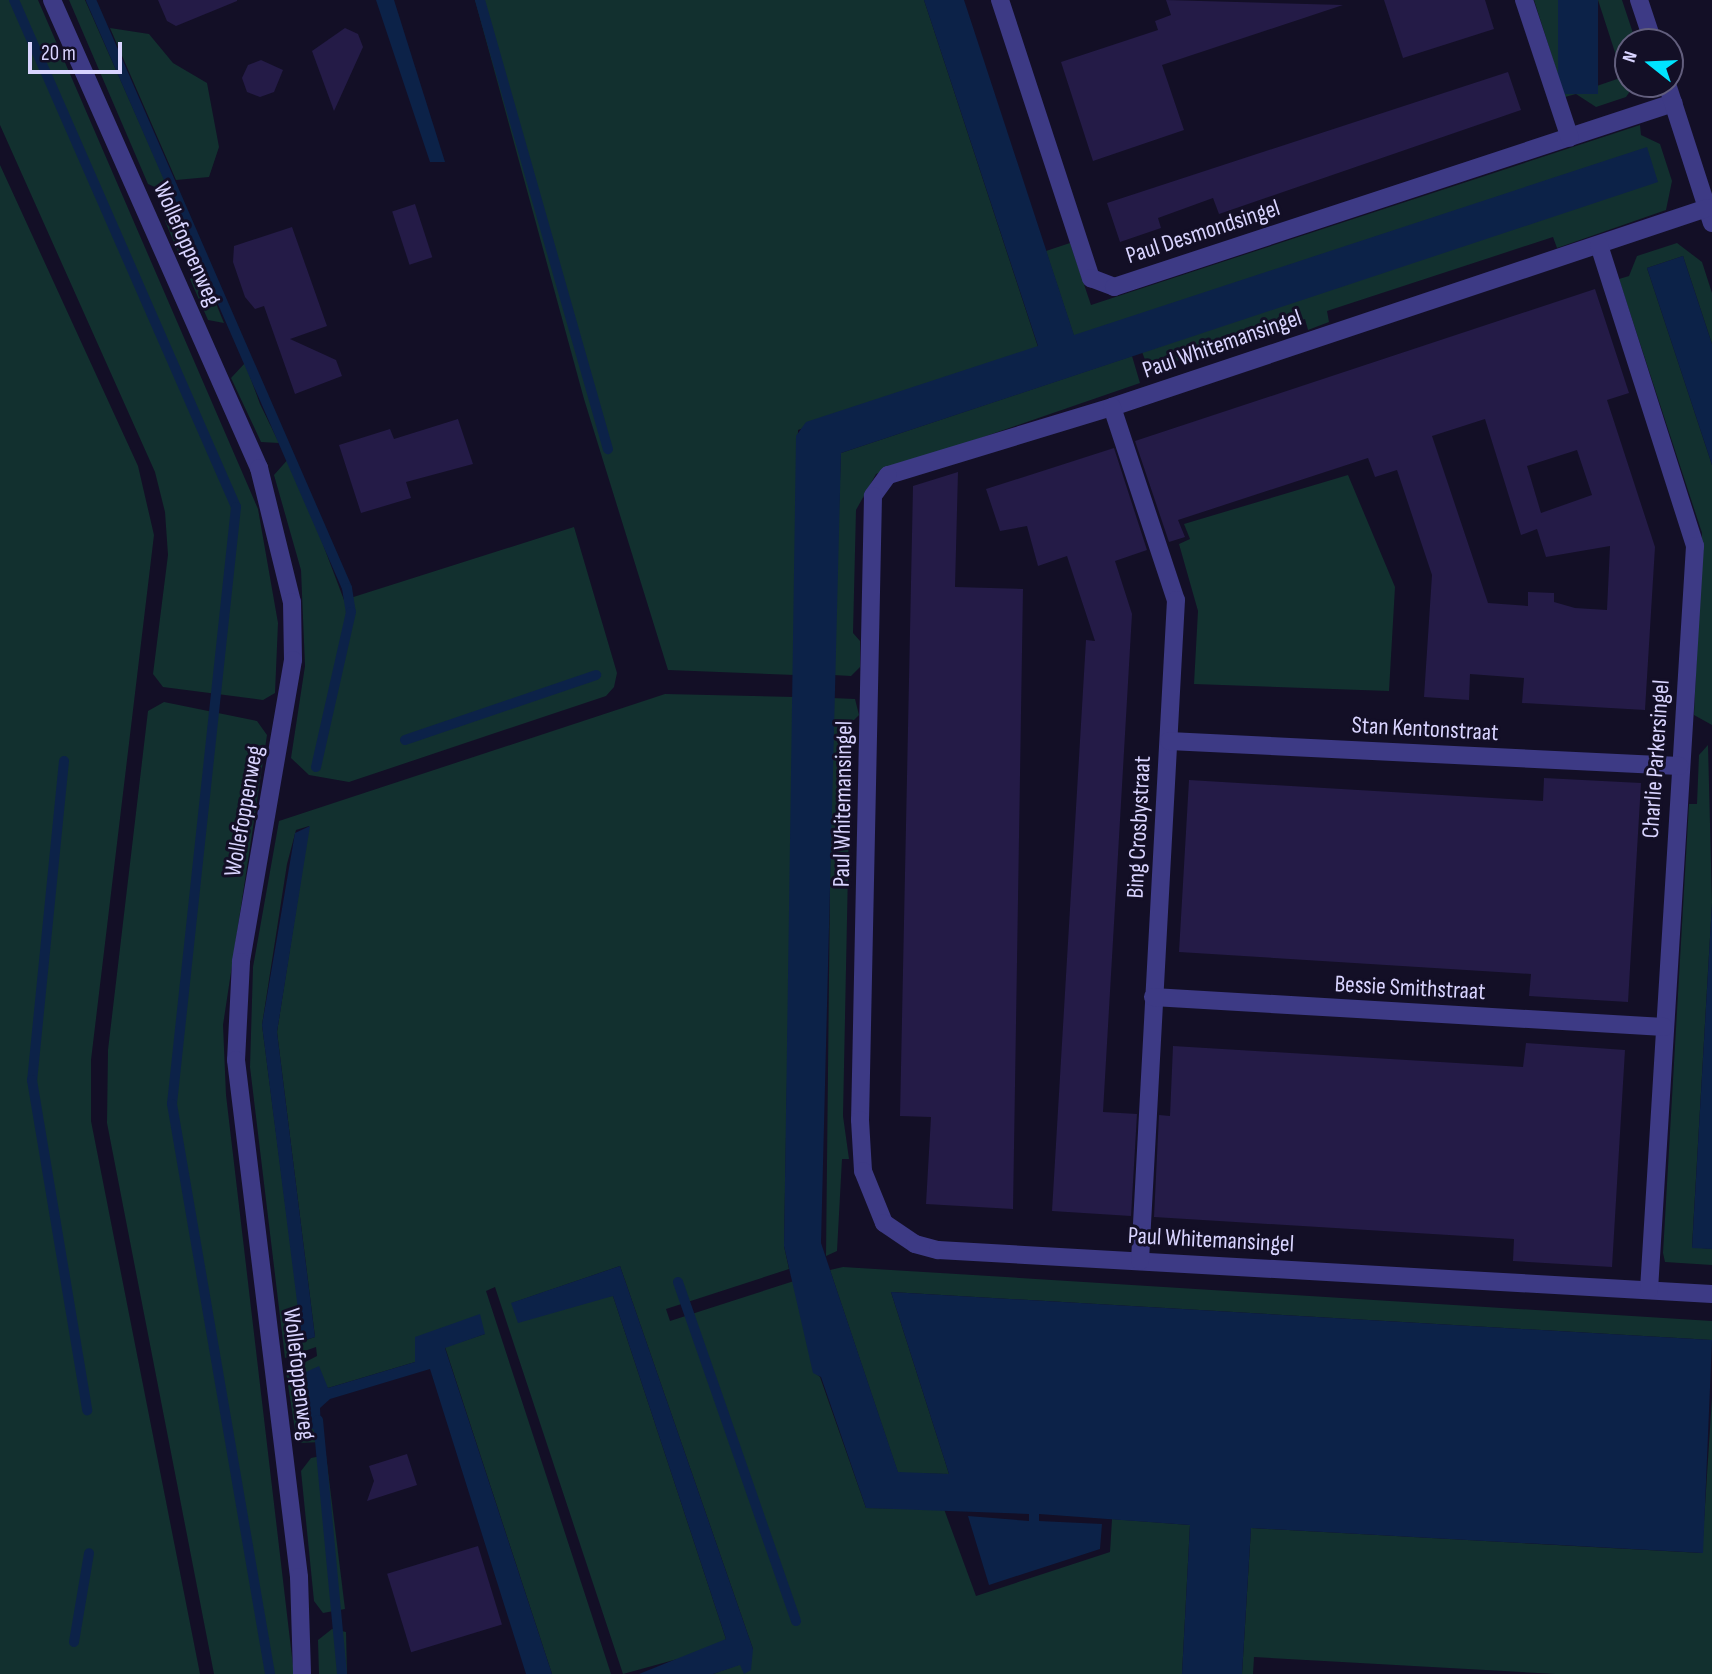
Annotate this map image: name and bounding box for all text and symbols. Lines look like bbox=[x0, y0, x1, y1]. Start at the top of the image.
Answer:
scale bar bbox=[32, 28, 126, 72]
north arrow bbox=[1614, 28, 1684, 98]
text: 20 m bbox=[41, 41, 76, 66]
text: N bbox=[1618, 49, 1643, 65]
street label: Wollefoppenweg bbox=[147, 178, 227, 310]
street label: Paul Desmondsingel bbox=[1122, 194, 1284, 270]
street label: Paul Whitemansingel bbox=[1139, 303, 1305, 385]
street label: Charlie Parkersingel bbox=[1636, 679, 1676, 839]
street label: Stan Kentonstraat bbox=[1351, 711, 1499, 747]
street label: Paul Whitemansingel bbox=[827, 721, 859, 887]
street label: Wollefoppenweg bbox=[218, 743, 270, 879]
street label: Bing Crosbystraat bbox=[1121, 755, 1157, 899]
street label: Bessie Smithstraat bbox=[1334, 970, 1486, 1006]
street label: Paul Whitemansingel bbox=[1127, 1221, 1295, 1259]
street label: Wollefoppenweg bbox=[277, 1306, 321, 1442]

